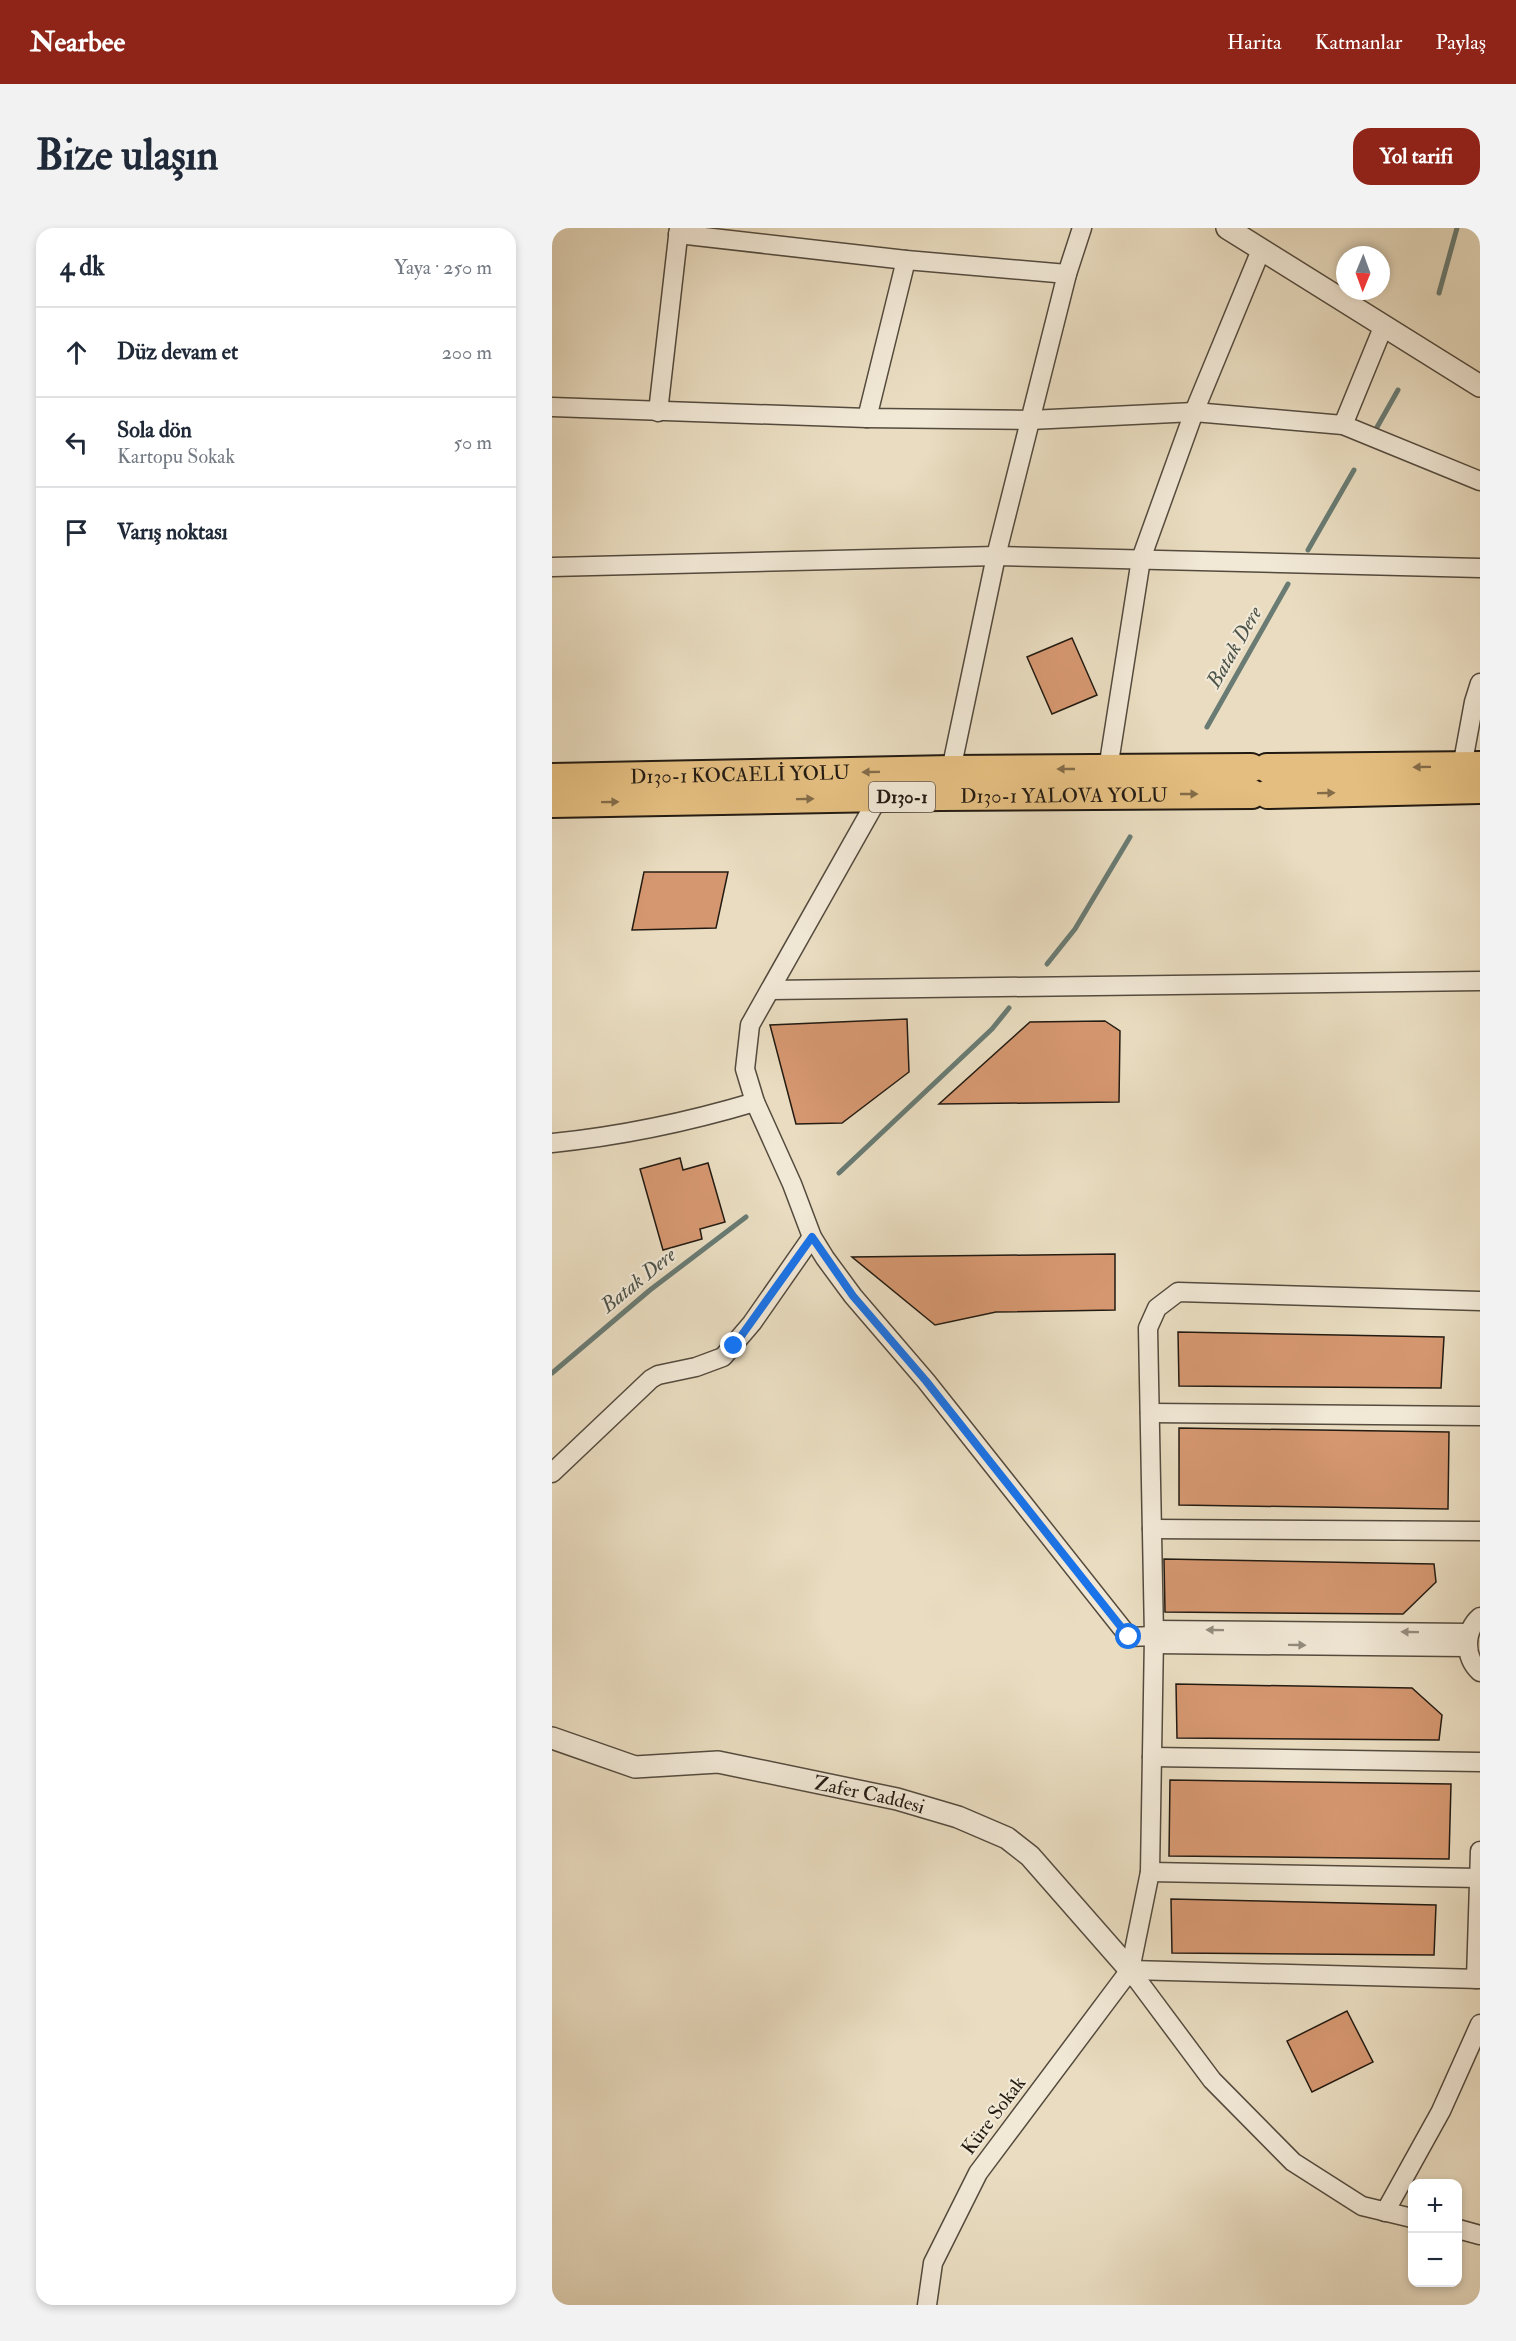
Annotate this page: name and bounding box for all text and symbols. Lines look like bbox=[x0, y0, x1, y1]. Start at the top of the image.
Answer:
text: Nearbee bbox=[30, 25, 125, 60]
text: Harita bbox=[1227, 29, 1282, 56]
text: Katmanlar bbox=[1315, 29, 1402, 56]
text: Paylaş bbox=[1435, 29, 1486, 56]
button: Yol tarifi bbox=[1353, 128, 1480, 185]
text: Bize ulaşın bbox=[36, 130, 218, 182]
north arrow bbox=[1336, 246, 1390, 300]
text: 4 dk bbox=[60, 251, 105, 283]
text: Yaya · 250 m bbox=[394, 255, 492, 280]
icon: ahead bbox=[60, 336, 93, 369]
text: Düz devam et bbox=[117, 338, 238, 366]
text: 200 m bbox=[442, 340, 492, 365]
text: Sola dön bbox=[117, 416, 192, 444]
icon: left bbox=[60, 426, 93, 459]
text: 50 m bbox=[453, 430, 492, 455]
text: Kartopu Sokak bbox=[117, 444, 235, 469]
icon: arrive bbox=[60, 516, 93, 549]
text: Varış noktası bbox=[117, 518, 228, 546]
water label: Batak Dere bbox=[1200, 601, 1269, 694]
street label: D130-1 KOCAELİ YOLU bbox=[630, 760, 850, 789]
one-way arrow bbox=[1412, 762, 1431, 772]
one-way arrow bbox=[1057, 764, 1076, 774]
one-way arrow bbox=[862, 767, 881, 776]
road number: D130-1 bbox=[869, 782, 935, 812]
street label: D130-1 YALOVA YOLU bbox=[960, 783, 1168, 809]
one-way arrow bbox=[1317, 788, 1336, 797]
one-way arrow bbox=[1180, 789, 1199, 799]
one-way arrow bbox=[796, 795, 815, 804]
one-way arrow bbox=[601, 798, 620, 807]
water label: Batak Dere bbox=[594, 1241, 682, 1320]
route end bbox=[720, 1332, 746, 1358]
route start bbox=[1115, 1623, 1141, 1649]
one-way arrow bbox=[1206, 1626, 1225, 1635]
one-way arrow bbox=[1401, 1627, 1420, 1637]
one-way arrow bbox=[1287, 1641, 1306, 1650]
street label: Zafer Caddesi bbox=[812, 1770, 928, 1820]
street label: Küre Sokak bbox=[956, 2071, 1031, 2159]
map controls bbox=[1408, 2179, 1462, 2287]
button: + bbox=[1408, 2179, 1462, 2233]
button: − bbox=[1408, 2233, 1462, 2287]

